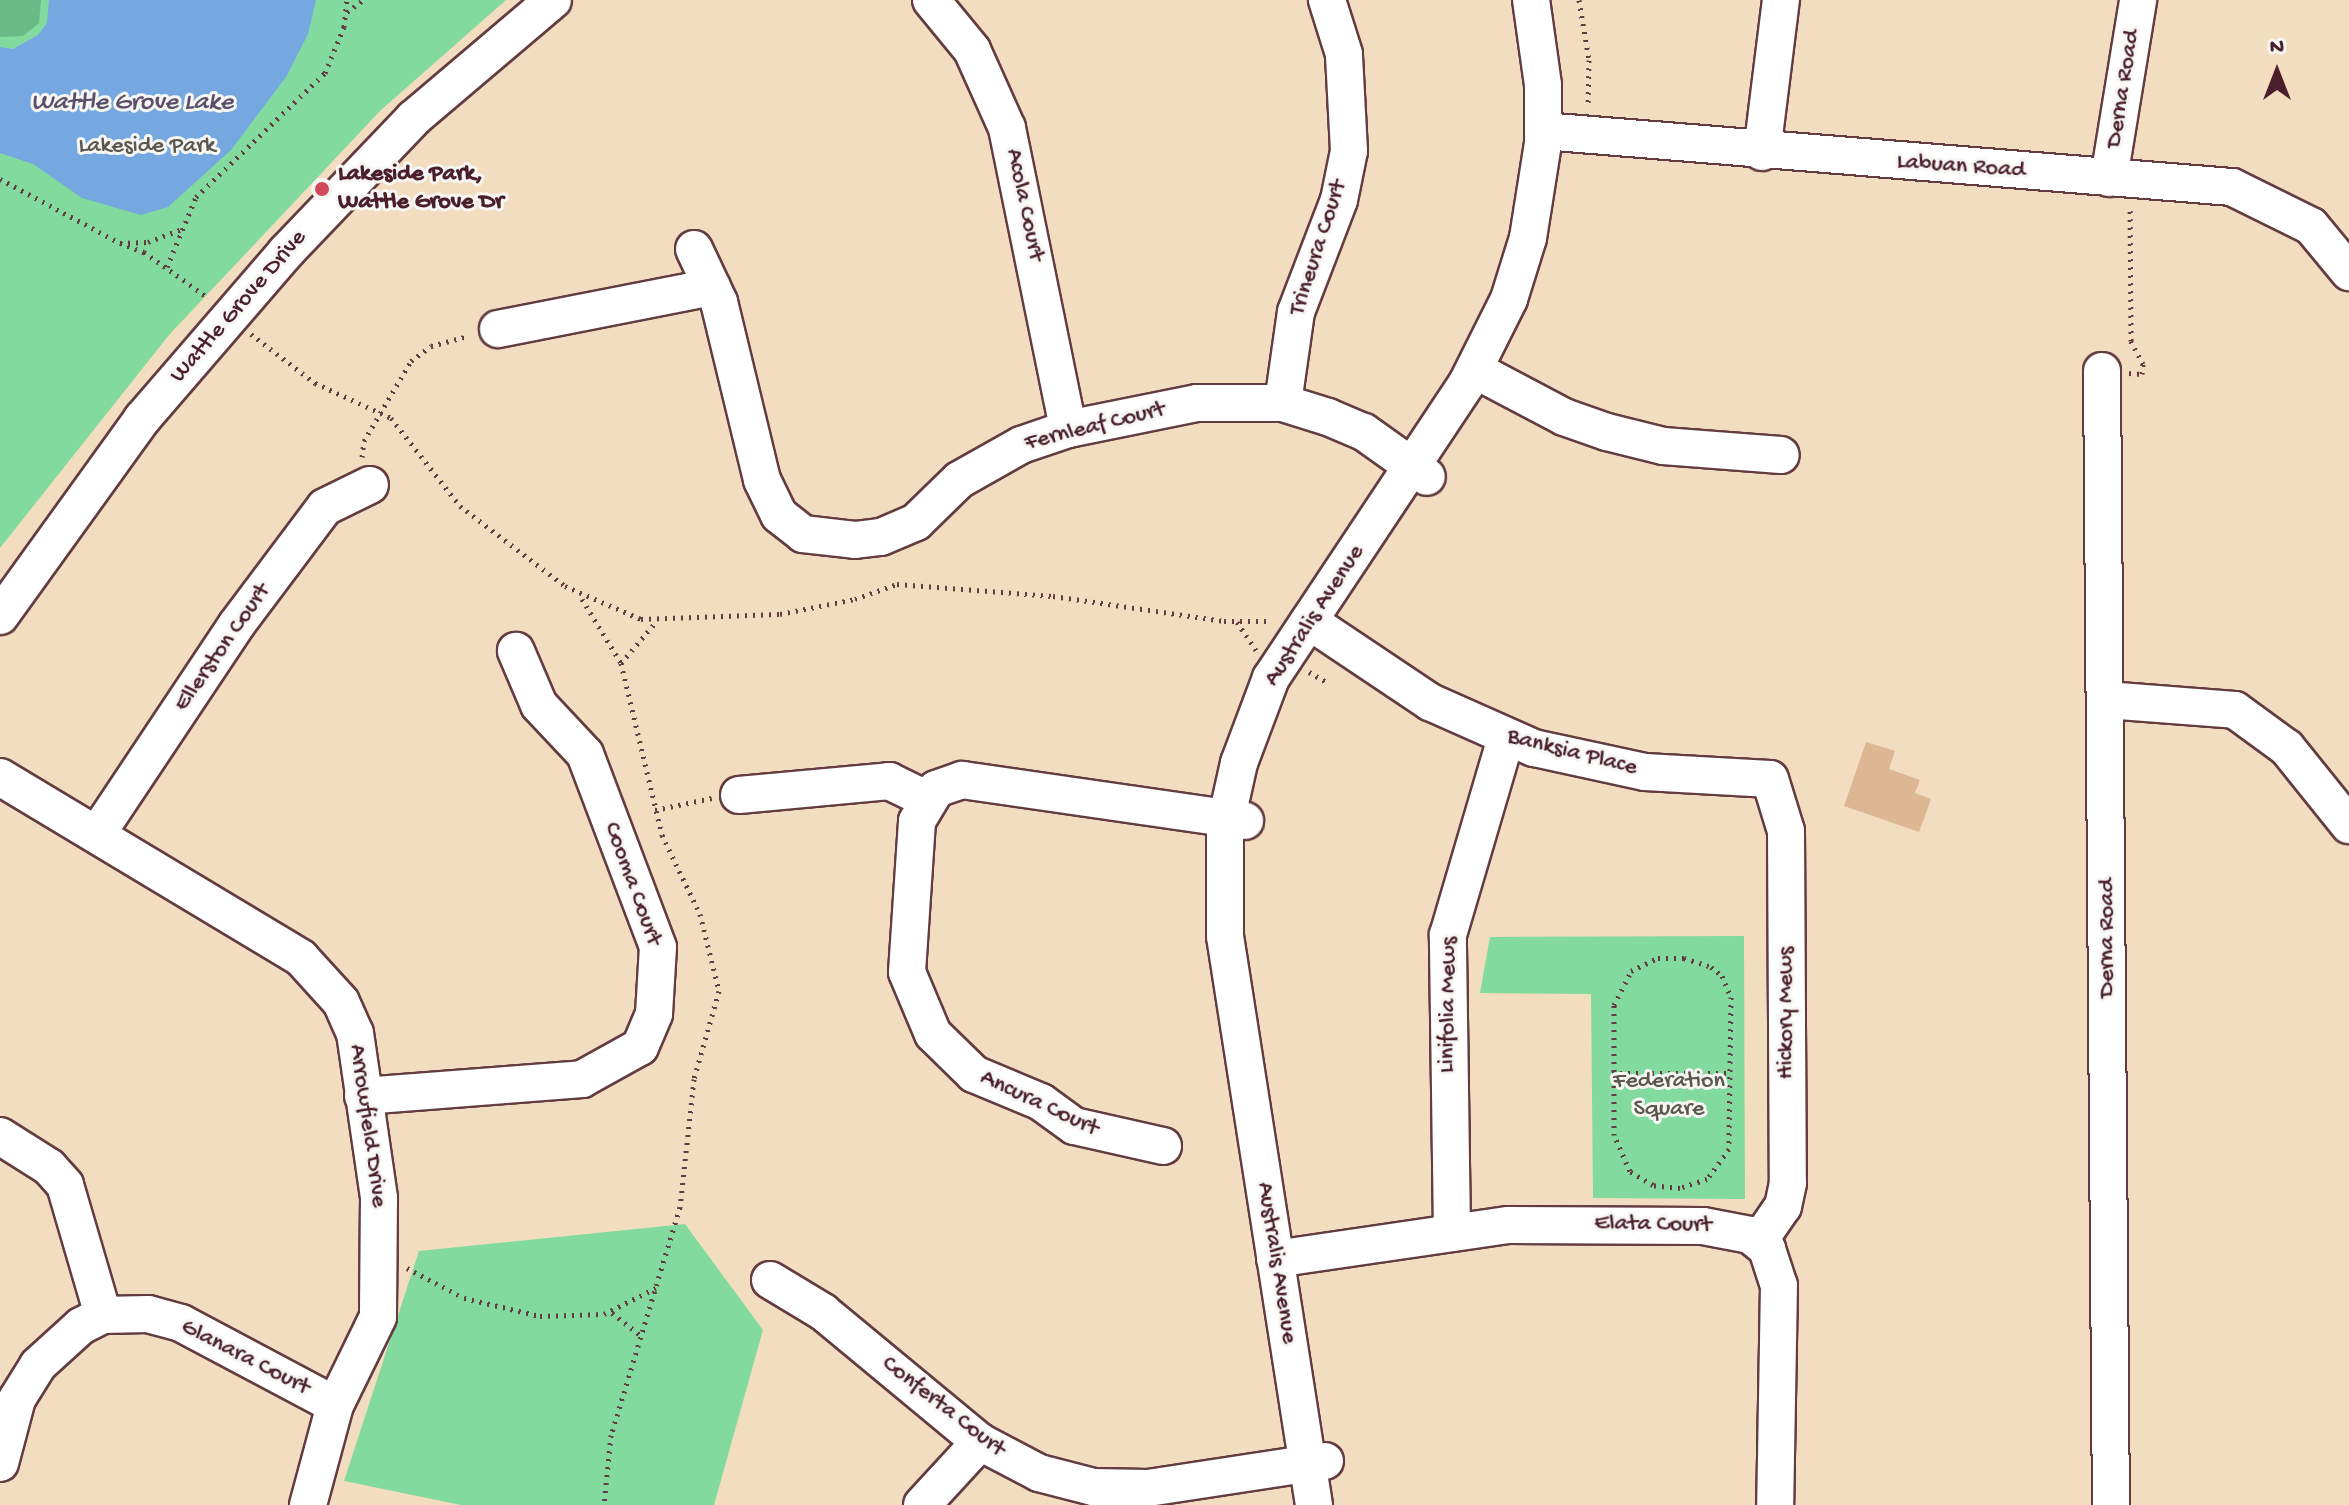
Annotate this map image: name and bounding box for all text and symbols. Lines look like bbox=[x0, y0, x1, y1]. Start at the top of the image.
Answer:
street label: Derna Road bbox=[2100, 28, 2148, 150]
north arrow bbox=[2237, 32, 2317, 112]
text: N bbox=[2270, 35, 2284, 61]
water label: Wattle Grove Lake bbox=[31, 88, 233, 120]
park label: Lakeside Park bbox=[78, 133, 216, 161]
street label: Acola Court bbox=[998, 146, 1050, 264]
street label: Labuan Road bbox=[1896, 148, 2026, 186]
place label: Lakeside Park, Wattle Grove Dr bbox=[338, 161, 504, 217]
street label: Trineura Court bbox=[1284, 177, 1354, 319]
marker: Lakeside Park, Wattle Grove Dr bbox=[313, 180, 331, 198]
street label: Wattle Grove Drive bbox=[165, 224, 313, 390]
street label: Fernleaf Court bbox=[1022, 396, 1168, 458]
street label: Australis Avenue bbox=[1259, 540, 1371, 692]
street label: Ellerston Court bbox=[168, 578, 278, 718]
street label: Banksia Place bbox=[1504, 723, 1640, 783]
street label: Cooma Court bbox=[596, 818, 668, 950]
street label: Derna Road bbox=[2094, 878, 2122, 998]
street label: Linifolia Mews bbox=[1433, 937, 1465, 1073]
street label: Hickory Mews bbox=[1773, 947, 1801, 1079]
street label: Arrowfield Drive bbox=[341, 1043, 393, 1209]
street label: Ancura Court bbox=[975, 1064, 1103, 1144]
park label: Federation Square bbox=[1613, 1068, 1725, 1124]
street label: Australis Avenue bbox=[1249, 1180, 1303, 1346]
street label: Elata Court bbox=[1594, 1210, 1712, 1240]
street label: Glanara Court bbox=[176, 1313, 314, 1403]
street label: Conferta Court bbox=[875, 1350, 1011, 1464]

